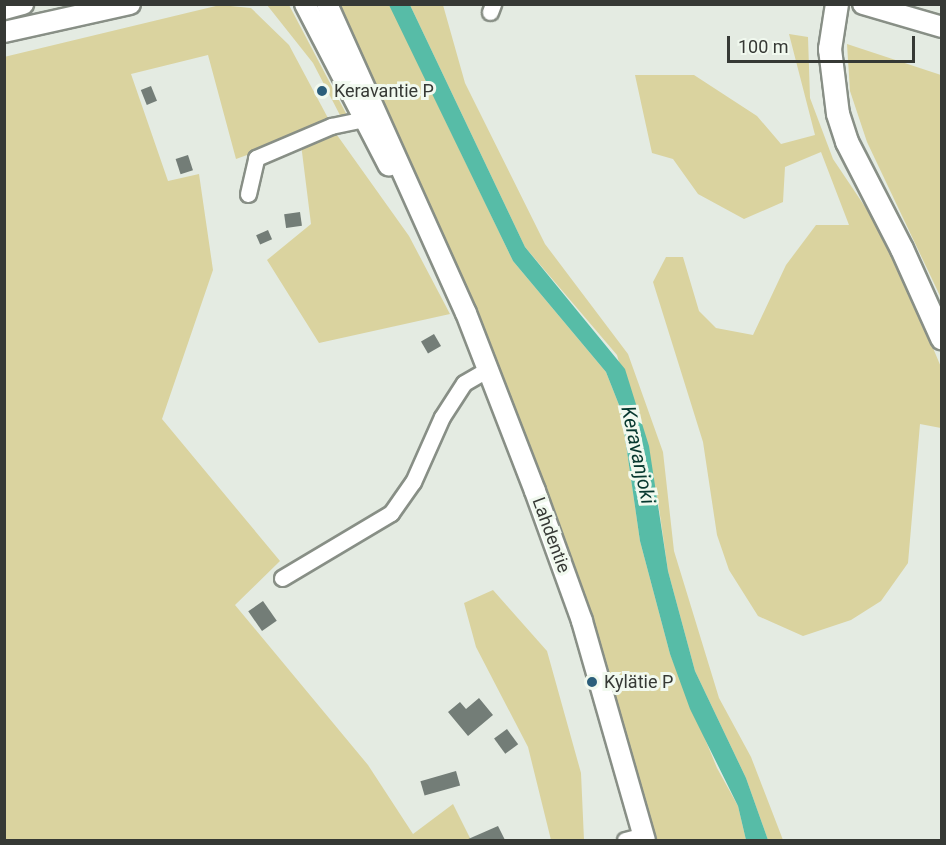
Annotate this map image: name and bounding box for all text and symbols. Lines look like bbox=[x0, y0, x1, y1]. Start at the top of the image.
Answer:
scale bar bbox=[730, 24, 918, 62]
text: 100 m bbox=[738, 36, 789, 57]
place label: Keravantie P bbox=[334, 80, 434, 102]
marker: Keravantie P bbox=[315, 84, 329, 98]
water label: Keravanjoki bbox=[616, 404, 660, 506]
street label: Lahdentie bbox=[527, 494, 575, 576]
place label: Kylätie P bbox=[604, 671, 673, 693]
marker: Kylätie P bbox=[585, 675, 599, 689]

